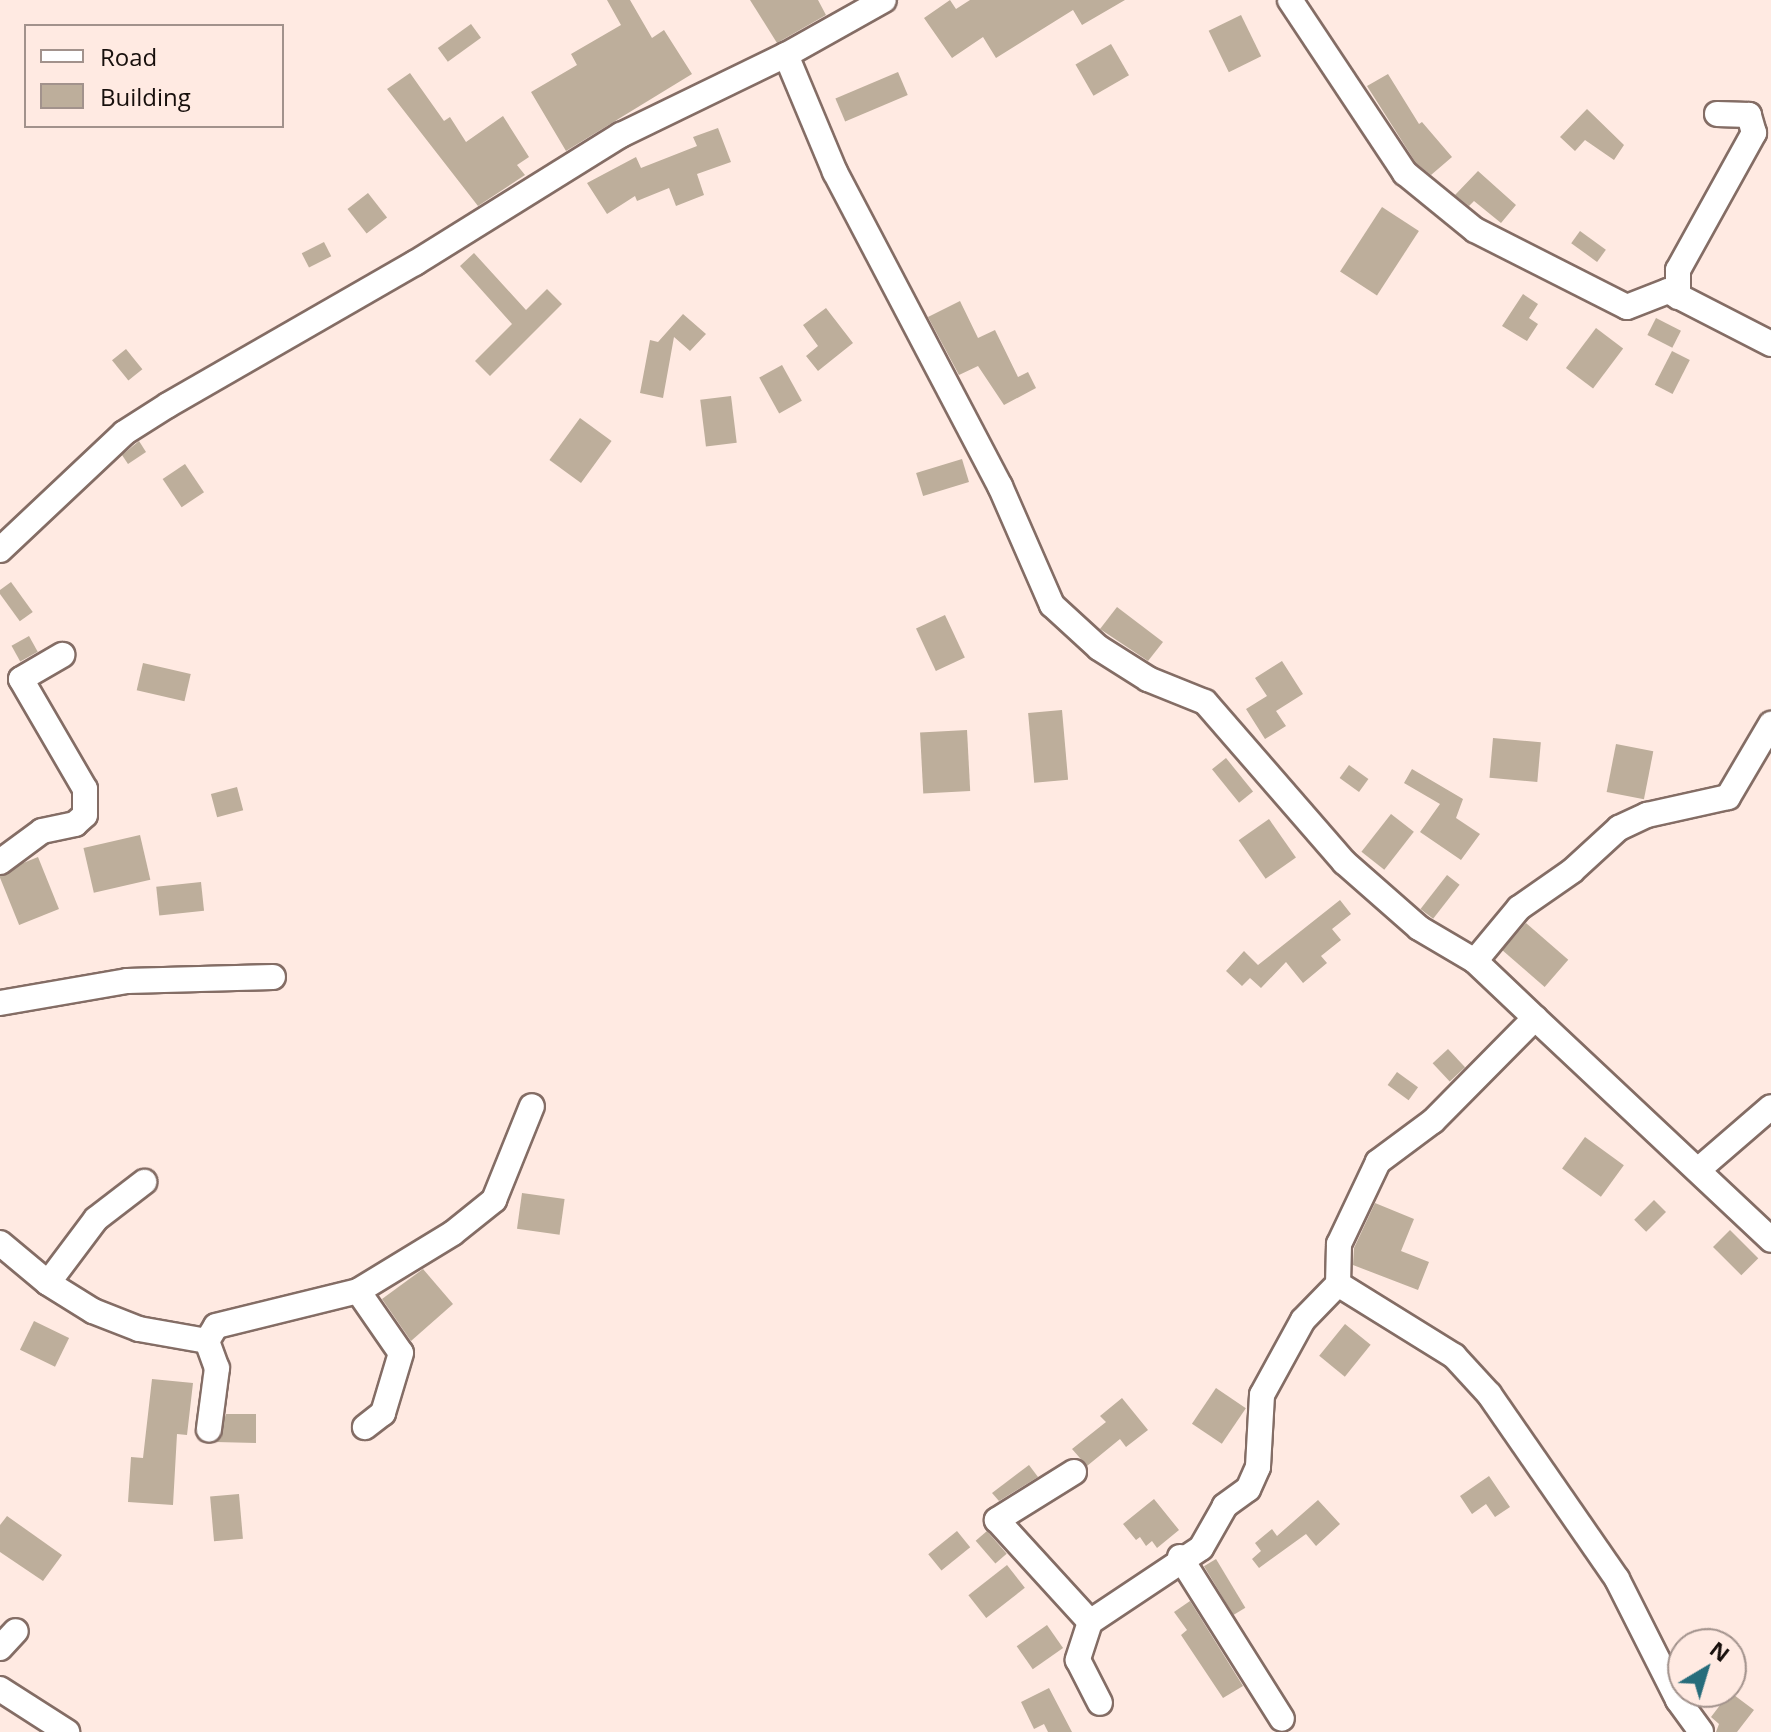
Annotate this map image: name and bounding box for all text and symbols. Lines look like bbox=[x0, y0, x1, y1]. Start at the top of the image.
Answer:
legend bbox=[24, 24, 284, 128]
text: Road bbox=[100, 40, 157, 73]
text: Building bbox=[100, 80, 191, 113]
north arrow bbox=[1667, 1628, 1747, 1708]
text: N bbox=[1704, 1633, 1737, 1668]

